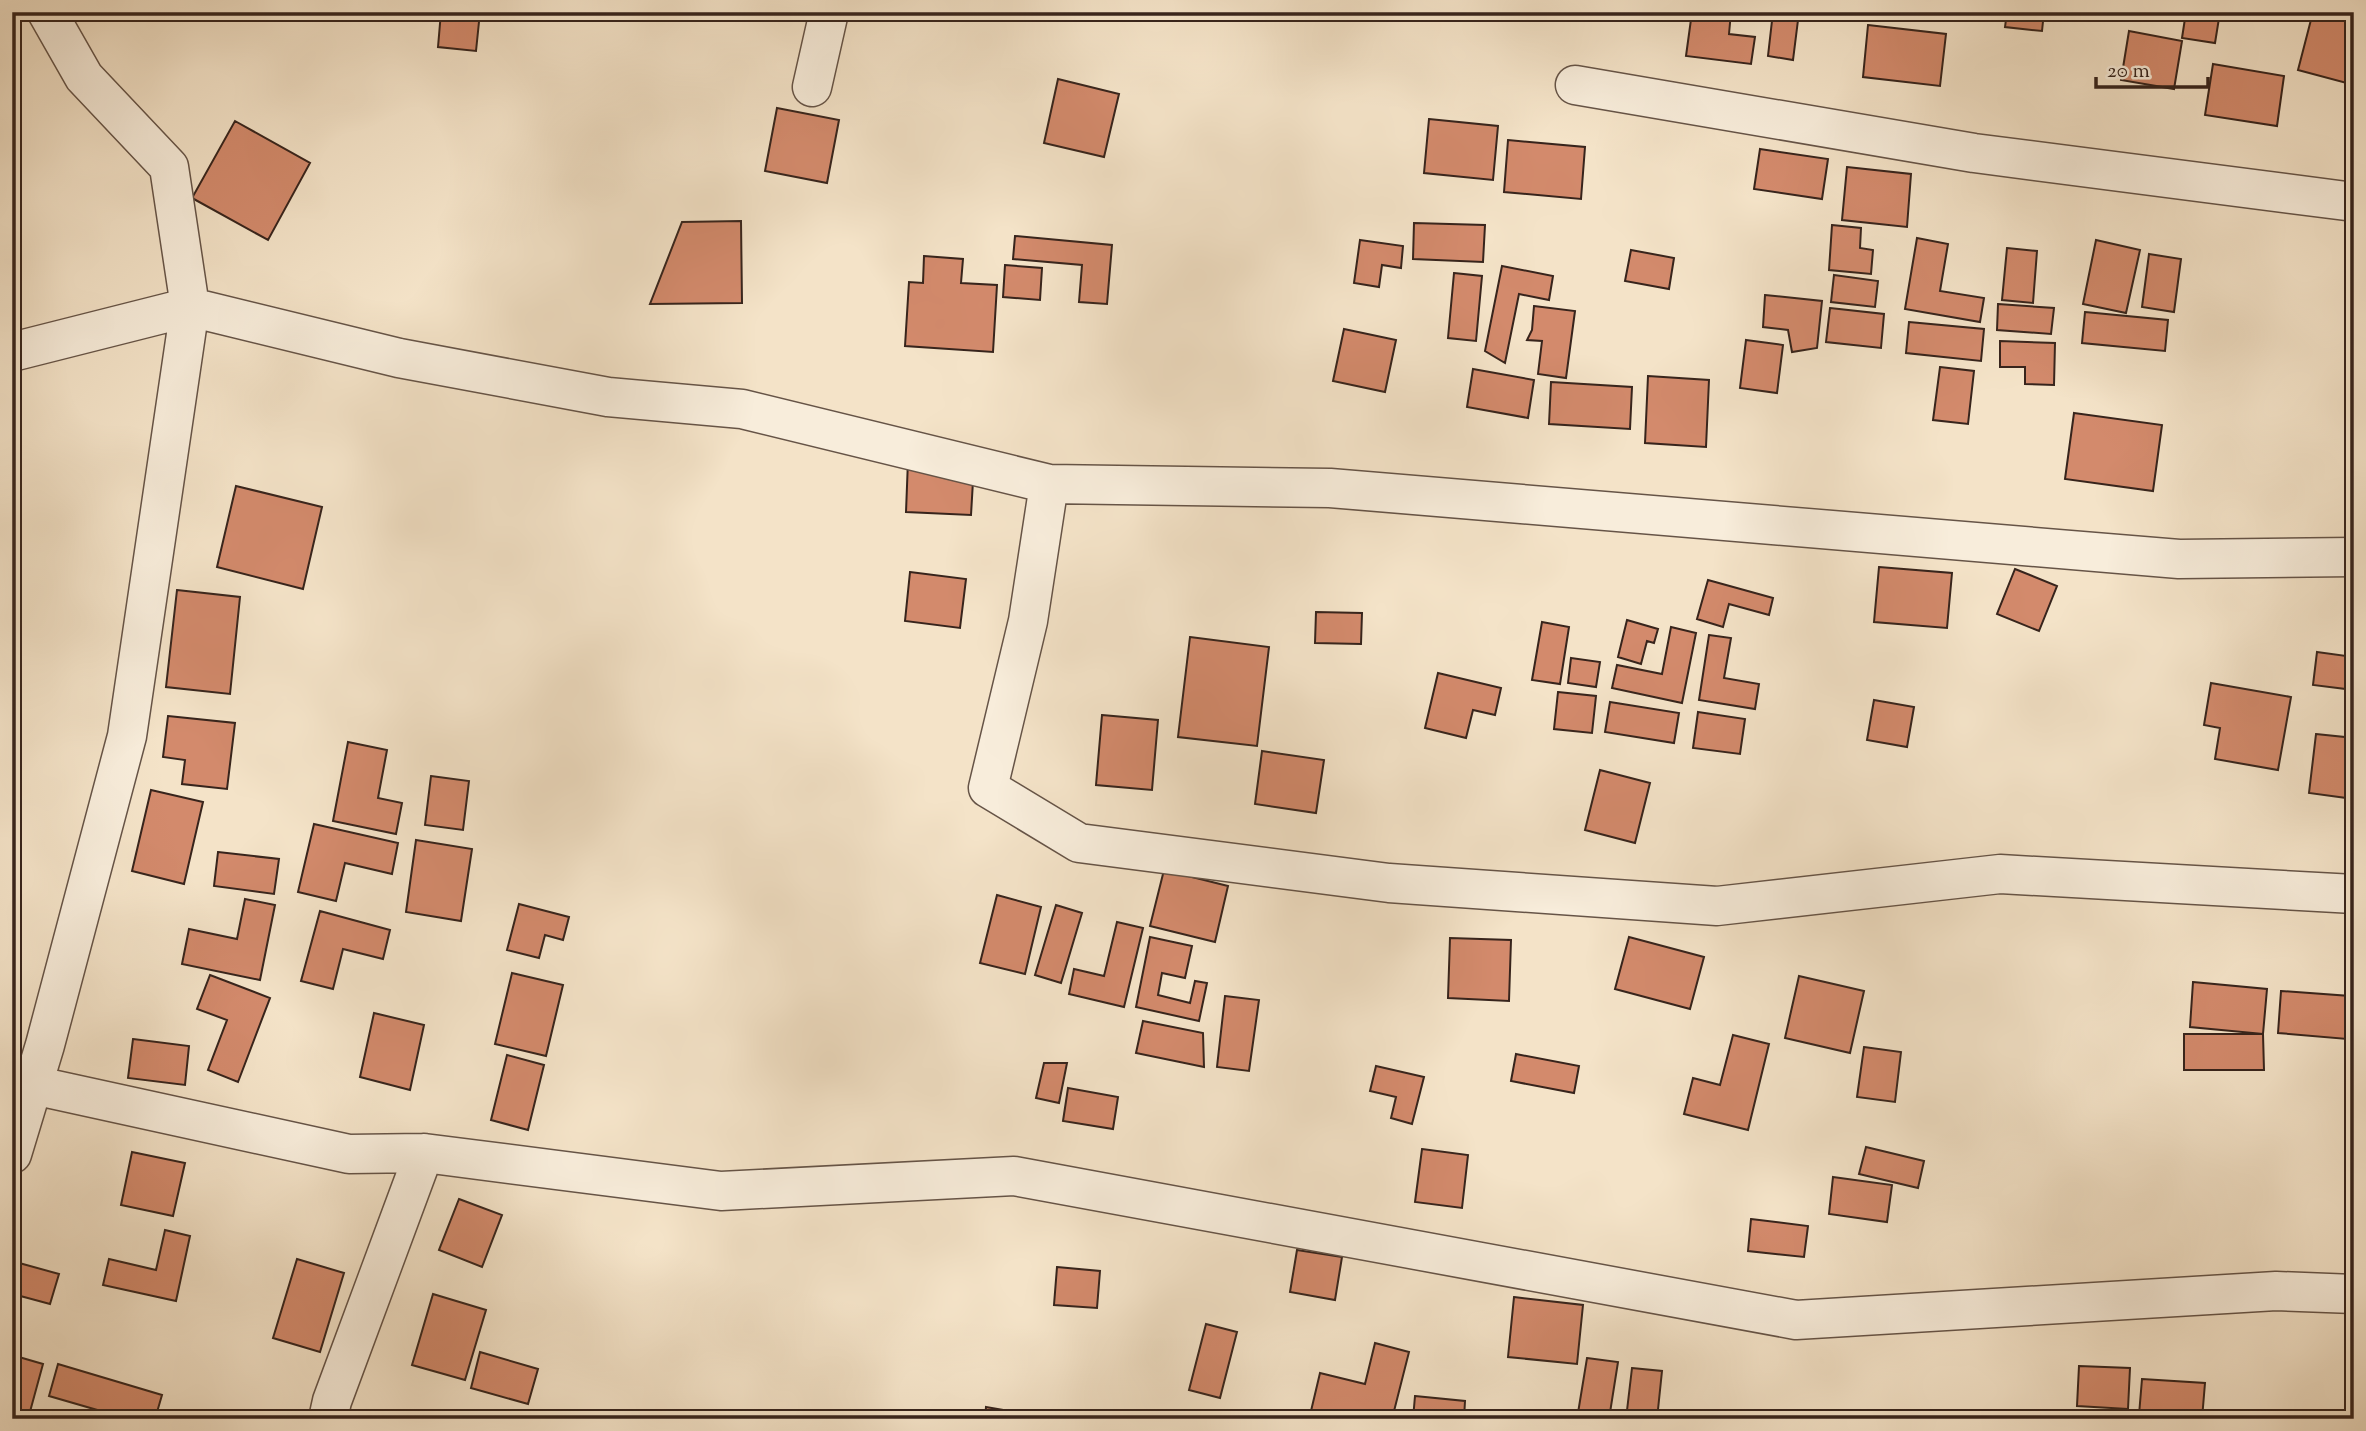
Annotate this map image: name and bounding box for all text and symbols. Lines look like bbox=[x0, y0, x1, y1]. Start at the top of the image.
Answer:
scale bar bbox=[2096, 46, 2208, 90]
text: 20 m bbox=[2107, 57, 2150, 87]

